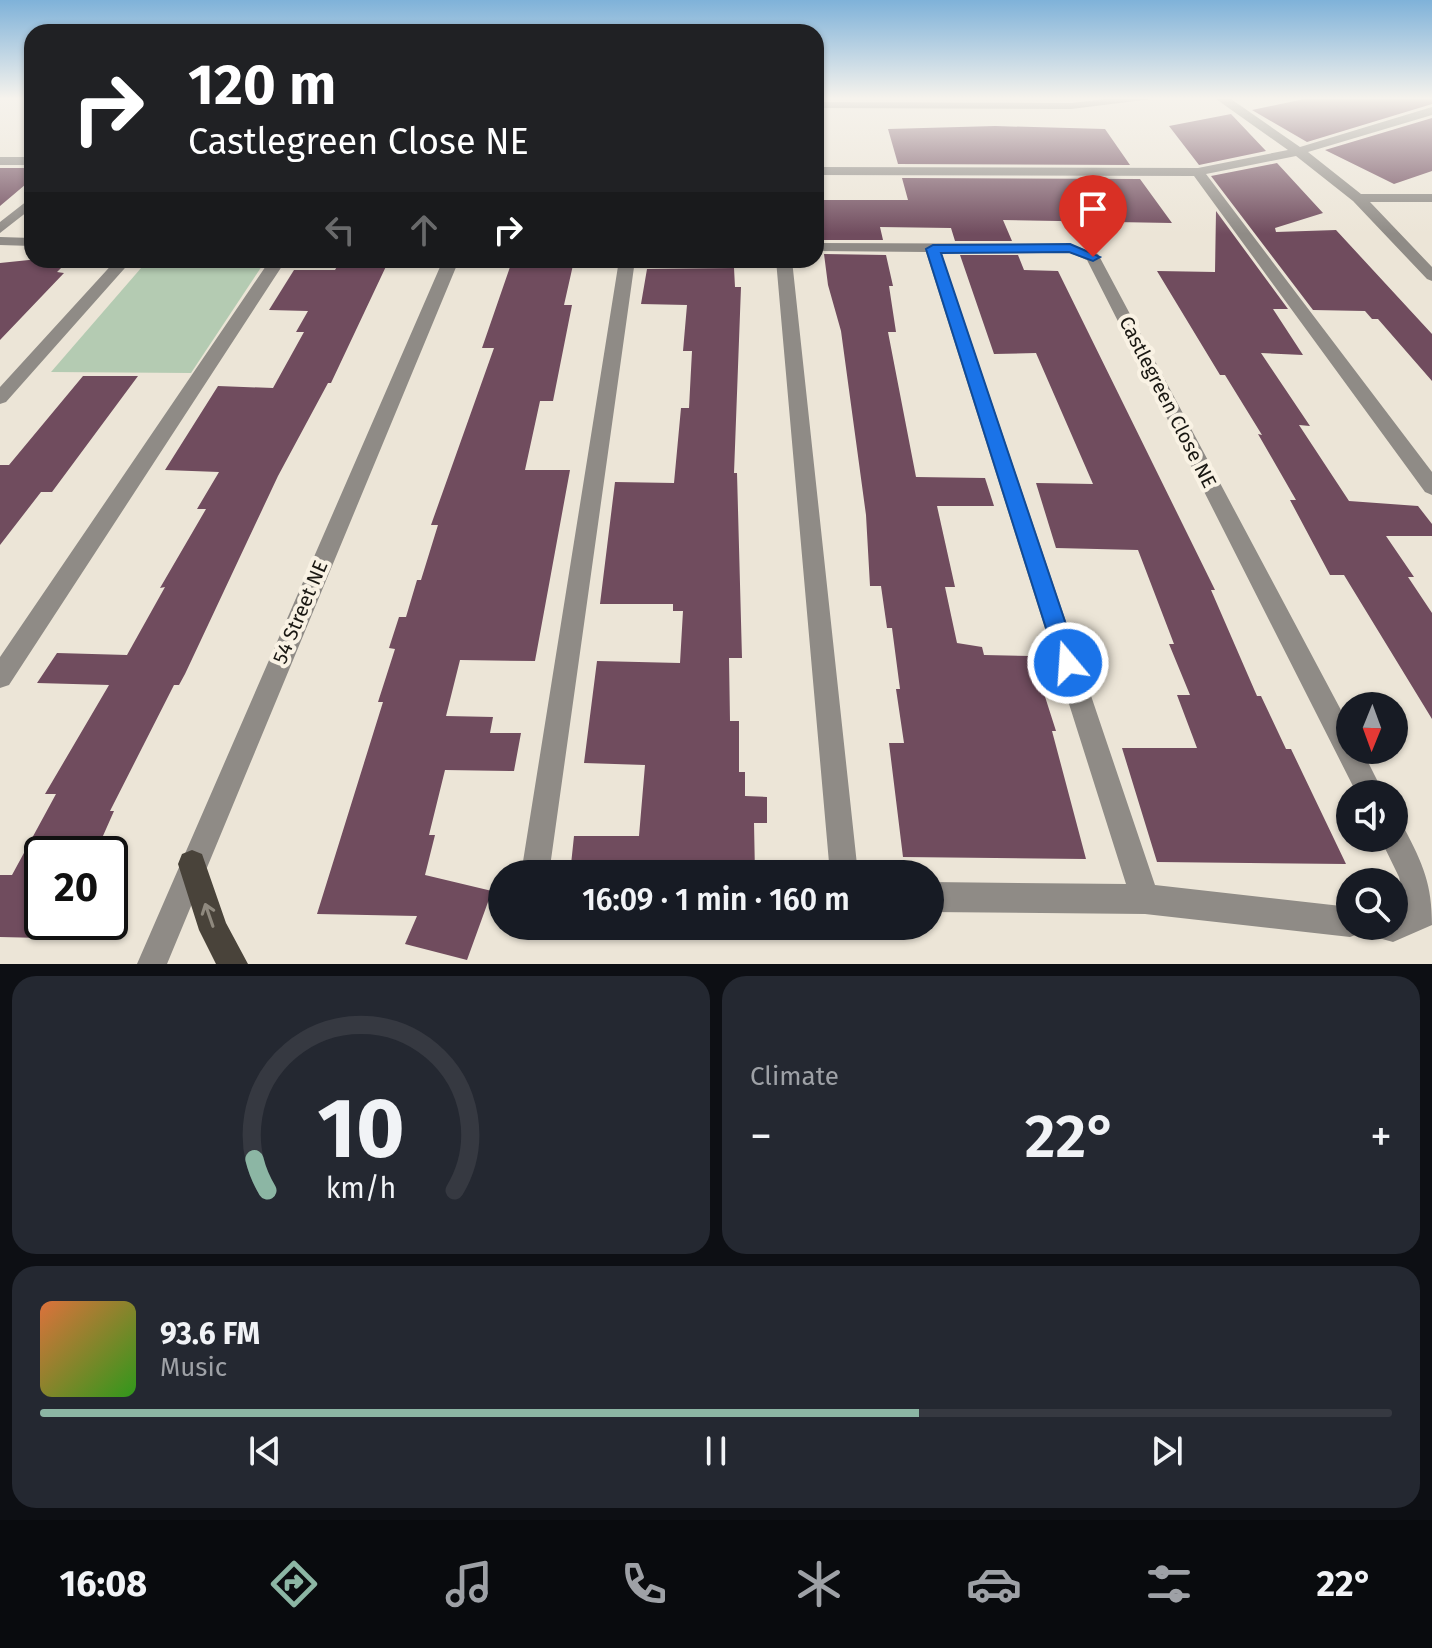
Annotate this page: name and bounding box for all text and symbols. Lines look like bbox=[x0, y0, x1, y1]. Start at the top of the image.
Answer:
text: 120 m bbox=[188, 52, 336, 119]
icon: right bbox=[56, 56, 160, 160]
text: Castlegreen Close NE bbox=[188, 120, 529, 164]
pin bbox=[1059, 175, 1127, 257]
icon: arrive bbox=[1071, 187, 1115, 231]
icon: left bbox=[318, 208, 362, 252]
icon: ahead bbox=[402, 208, 446, 252]
icon: right bbox=[486, 208, 530, 252]
street label: Castlegreen Close NE bbox=[1114, 312, 1222, 492]
street label: 54 Street NE bbox=[267, 557, 333, 667]
position arrow bbox=[1026, 621, 1110, 705]
north arrow bbox=[1336, 692, 1408, 764]
map controls bbox=[1336, 692, 1408, 940]
button: sound bbox=[1336, 780, 1408, 852]
speed limit sign: 20 bbox=[24, 836, 128, 940]
button: search bbox=[1336, 868, 1408, 940]
text: 16:09 · 1 min · 160 m bbox=[582, 882, 850, 918]
one-way arrow bbox=[201, 903, 216, 928]
text: Climate bbox=[750, 1061, 839, 1092]
text: 10 bbox=[317, 1079, 405, 1179]
text: 22° bbox=[1025, 1101, 1117, 1173]
text: − bbox=[750, 1110, 772, 1163]
text: + bbox=[1370, 1110, 1392, 1163]
text: km/h bbox=[326, 1171, 396, 1206]
text: 93.6 FM bbox=[160, 1316, 260, 1352]
text: Music bbox=[160, 1352, 227, 1383]
icon: previous bbox=[243, 1429, 287, 1473]
icon: pause bbox=[694, 1429, 738, 1473]
icon: next bbox=[1145, 1429, 1189, 1473]
icon: directions bbox=[266, 1556, 322, 1612]
icon: music bbox=[441, 1556, 497, 1612]
icon: phone bbox=[616, 1556, 672, 1612]
icon: climate bbox=[791, 1556, 847, 1612]
icon: car bbox=[966, 1556, 1022, 1612]
icon: filters bbox=[1141, 1556, 1197, 1612]
text: 16:08 bbox=[60, 1562, 147, 1606]
text: 22° bbox=[1316, 1562, 1372, 1606]

